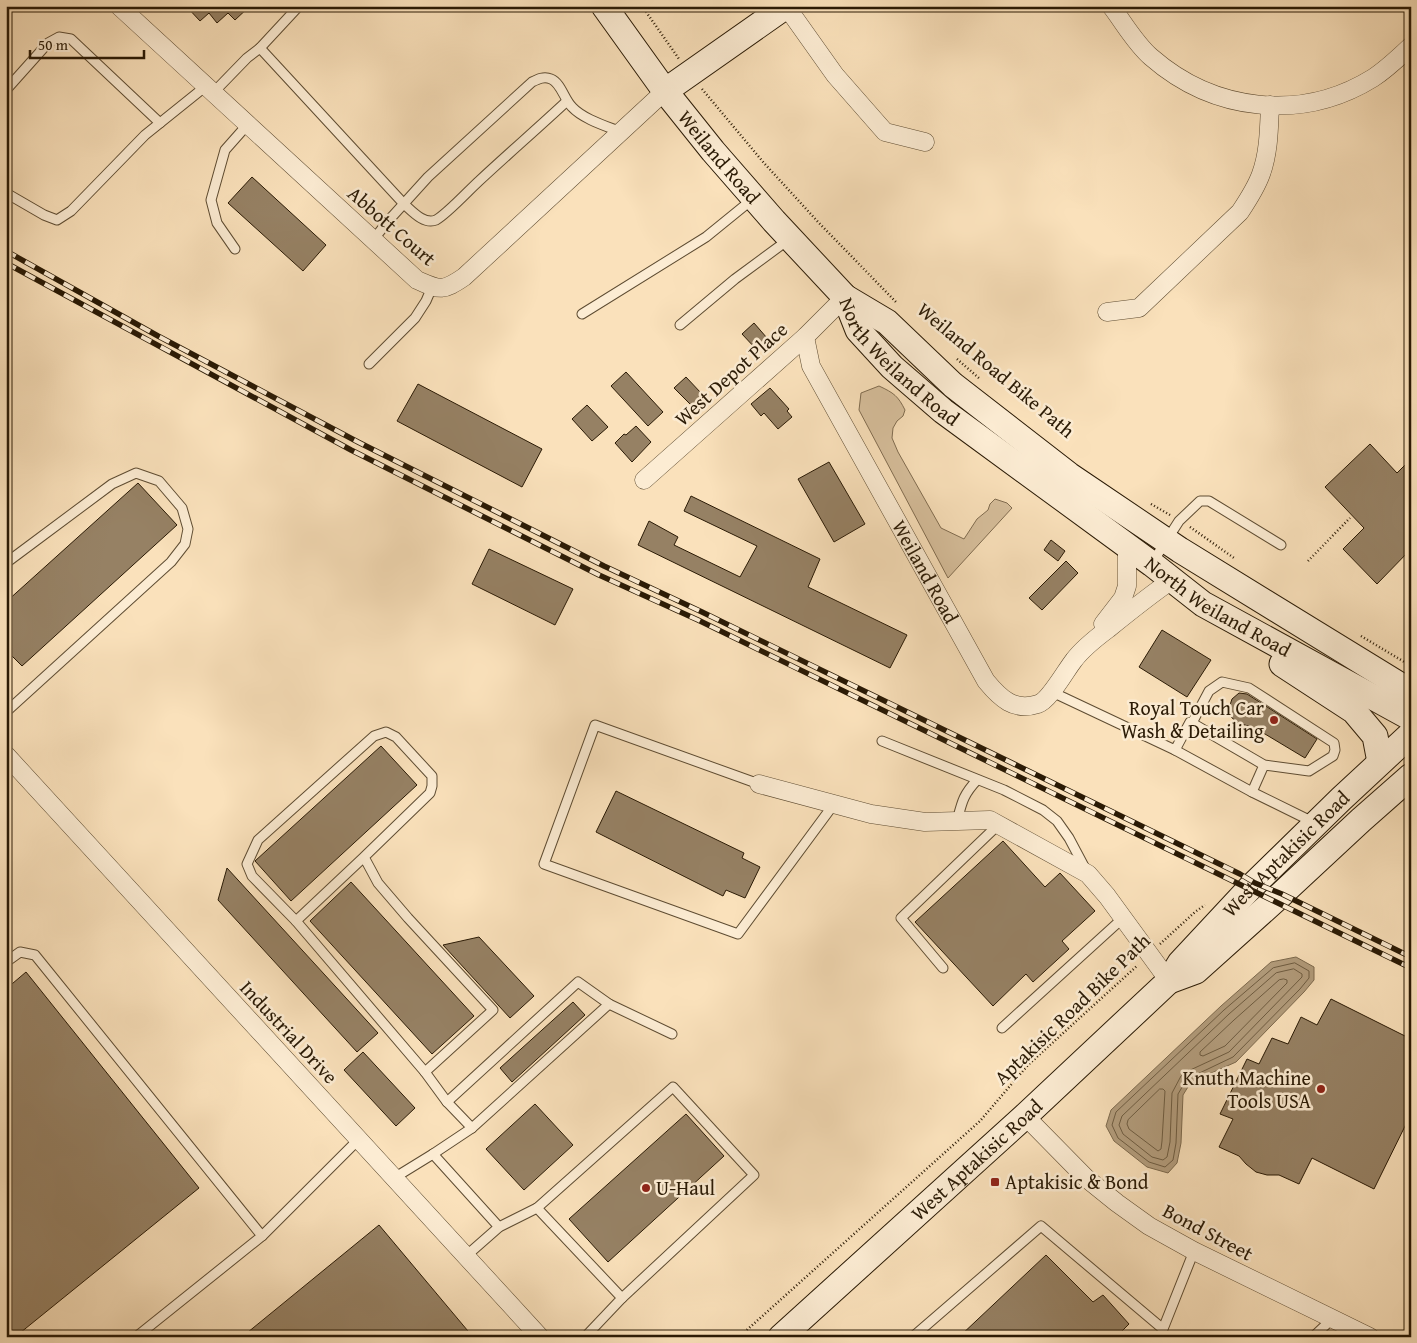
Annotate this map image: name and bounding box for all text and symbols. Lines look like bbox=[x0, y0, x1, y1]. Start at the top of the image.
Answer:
scale bar bbox=[30, 28, 144, 60]
text: 50 m bbox=[38, 34, 69, 55]
street label: Weiland Road bbox=[672, 104, 768, 210]
street label: Abbott Court bbox=[342, 179, 443, 272]
street label: North Weiland Road bbox=[833, 293, 966, 433]
street label: Weiland Road Bike Path bbox=[911, 295, 1081, 444]
street label: West Depot Place bbox=[668, 315, 794, 432]
street label: Weiland Road bbox=[885, 514, 966, 629]
street label: North Weiland Road bbox=[1139, 549, 1297, 664]
place label: Royal Touch Car Wash & Detailing bbox=[1121, 693, 1264, 745]
marker: Royal Touch Car Wash & Detailing bbox=[1268, 714, 1280, 726]
street label: West Aptakisic Road bbox=[1215, 783, 1356, 923]
street label: Aptakisic Road Bike Path bbox=[987, 926, 1156, 1091]
street label: Industrial Drive bbox=[234, 973, 345, 1090]
place label: Knuth Machine Tools USA bbox=[1183, 1063, 1311, 1115]
marker: Knuth Machine Tools USA bbox=[1315, 1083, 1327, 1095]
street label: West Aptakisic Road bbox=[904, 1092, 1049, 1227]
place label: Aptakisic & Bond bbox=[1005, 1167, 1149, 1196]
place label: U-Haul bbox=[656, 1173, 716, 1202]
marker: Aptakisic & Bond bbox=[989, 1176, 1001, 1188]
marker: U-Haul bbox=[640, 1182, 652, 1194]
street label: Bond Street bbox=[1158, 1196, 1259, 1267]

